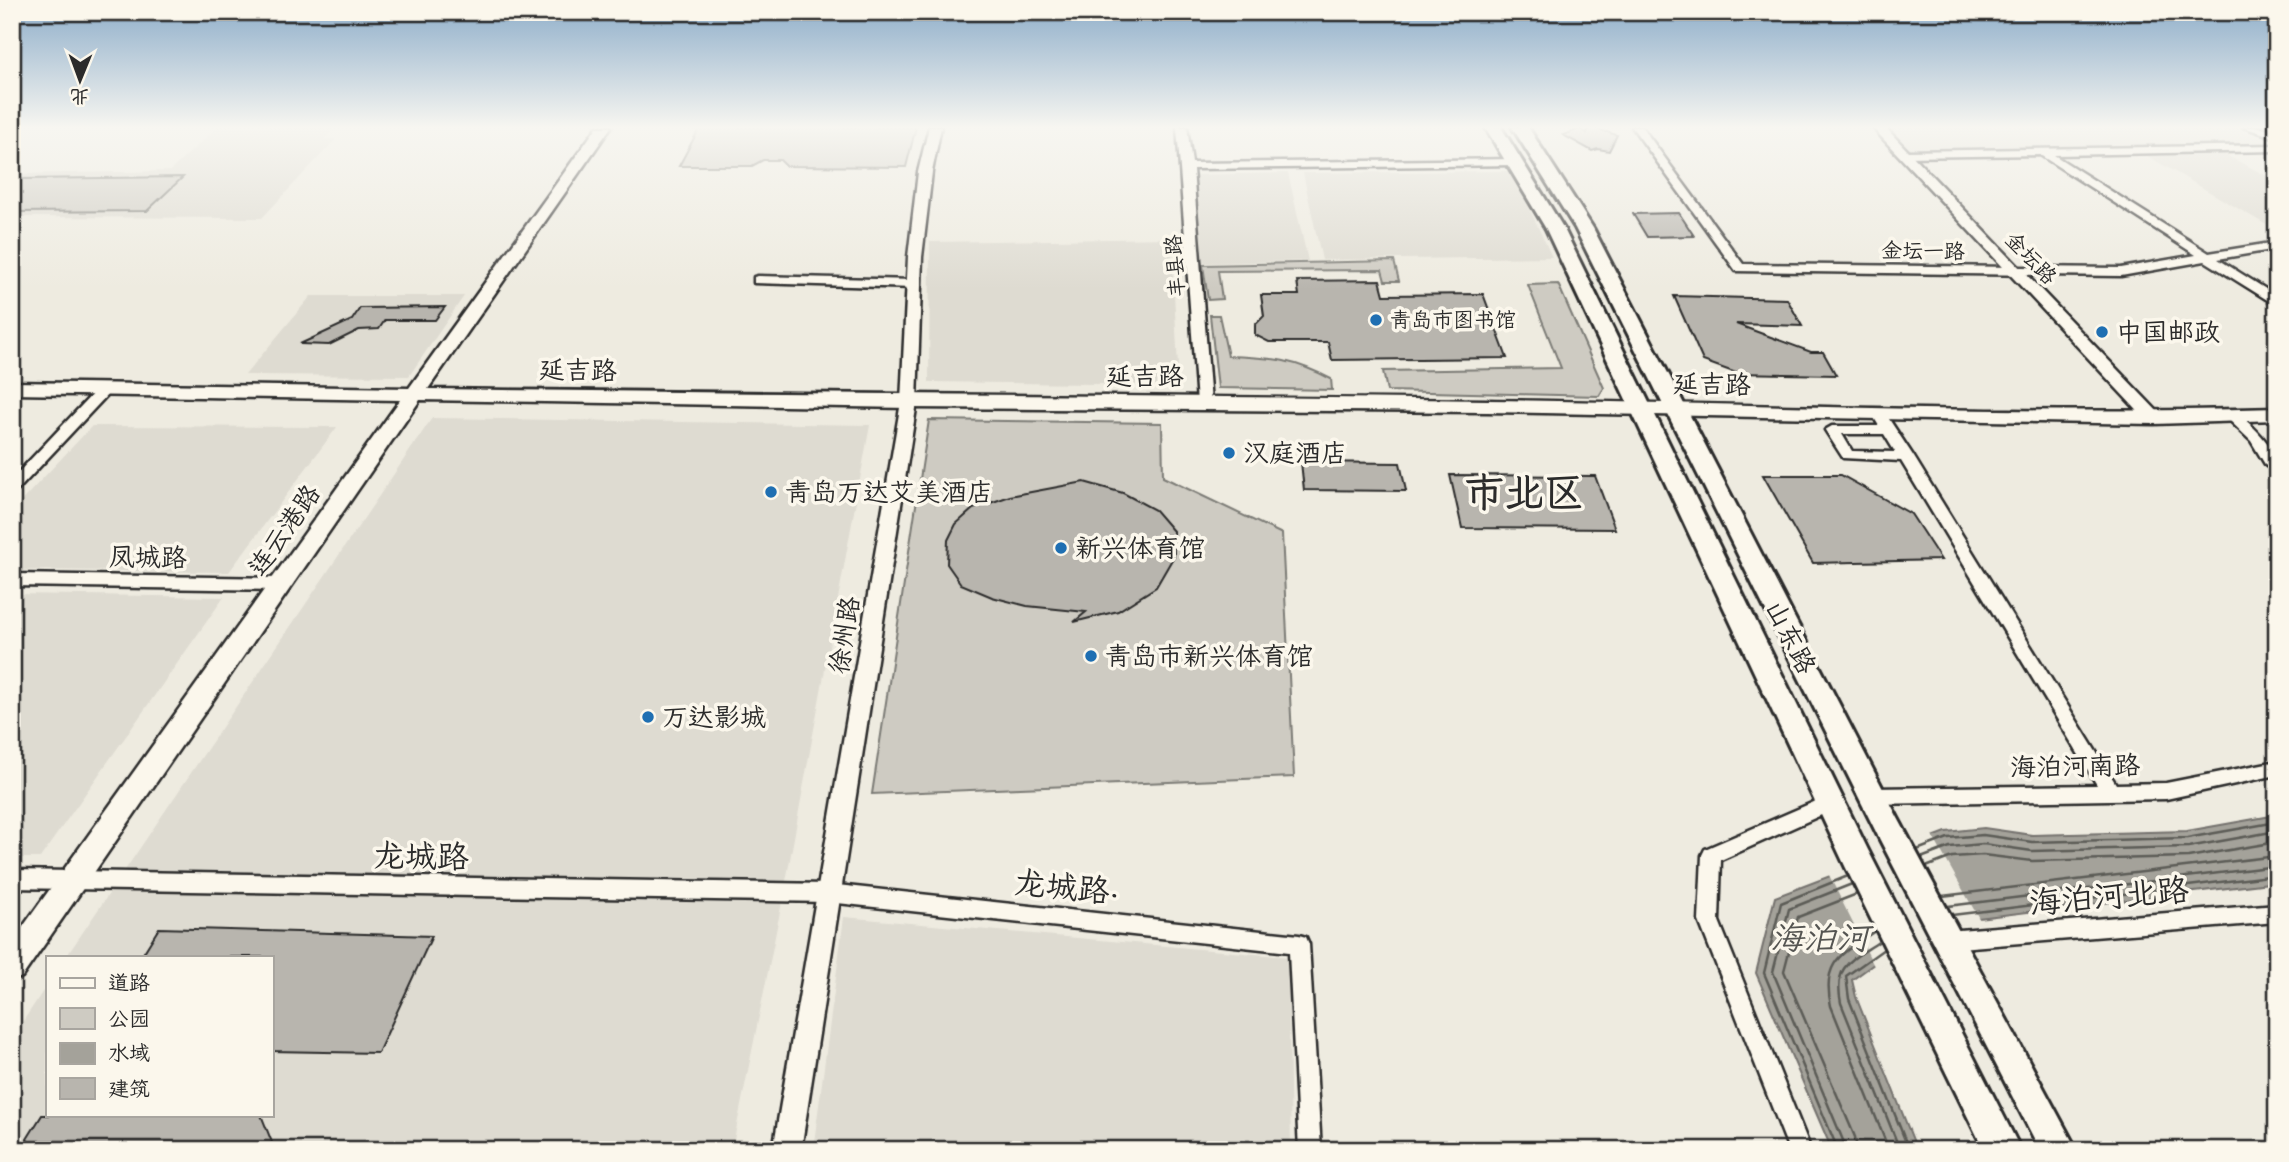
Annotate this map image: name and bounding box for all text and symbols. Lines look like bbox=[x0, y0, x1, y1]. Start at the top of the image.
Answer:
north arrow bbox=[46, 46, 116, 116]
text: 北 bbox=[70, 82, 89, 105]
street label: 金坛路 bbox=[1998, 228, 2061, 292]
street label: 丰县路 bbox=[1162, 233, 1193, 298]
street label: 金坛一路 bbox=[1881, 239, 1965, 268]
place label: 青岛市图书馆 bbox=[1390, 309, 1516, 336]
marker: 青岛市图书馆 bbox=[1368, 312, 1384, 328]
place label: 中国邮政 bbox=[2116, 319, 2220, 352]
marker: 中国邮政 bbox=[2094, 324, 2110, 340]
street label: 延吉路 bbox=[539, 356, 617, 391]
street label: 延吉路 bbox=[1106, 363, 1184, 396]
street label: 延吉路 bbox=[1673, 370, 1751, 405]
place label: 汉庭酒店 bbox=[1243, 440, 1347, 473]
marker: 汉庭酒店 bbox=[1221, 445, 1237, 461]
district label: 市北区 bbox=[1464, 473, 1584, 522]
place label: 青岛万达艾美酒店 bbox=[785, 479, 993, 512]
street label: 连云港路 bbox=[244, 480, 330, 584]
marker: 青岛万达艾美酒店 bbox=[763, 484, 779, 500]
place label: 新兴体育馆 bbox=[1075, 535, 1205, 568]
marker: 新兴体育馆 bbox=[1053, 540, 1069, 556]
street label: 凤城路 bbox=[109, 543, 187, 578]
street label: 徐州路 bbox=[825, 594, 870, 677]
street label: 山东路 bbox=[1755, 596, 1820, 681]
place label: 青岛市新兴体育馆 bbox=[1105, 643, 1313, 676]
marker: 青岛市新兴体育馆 bbox=[1083, 648, 1099, 664]
place label: 万达影城 bbox=[662, 704, 766, 737]
marker: 万达影城 bbox=[640, 709, 656, 725]
street label: 海泊河南路 bbox=[2010, 752, 2140, 787]
street label: 龙城路 bbox=[373, 839, 469, 881]
street label: 龙城路· bbox=[1012, 866, 1121, 916]
street label: 海泊河北路 bbox=[2028, 873, 2191, 927]
water label: 海泊河 bbox=[1771, 922, 1875, 962]
legend bbox=[46, 956, 273, 1116]
text: 道路 bbox=[108, 972, 150, 999]
text: 公园 bbox=[108, 1009, 150, 1035]
text: 水域 bbox=[108, 1042, 150, 1069]
text: 建筑 bbox=[108, 1079, 150, 1105]

